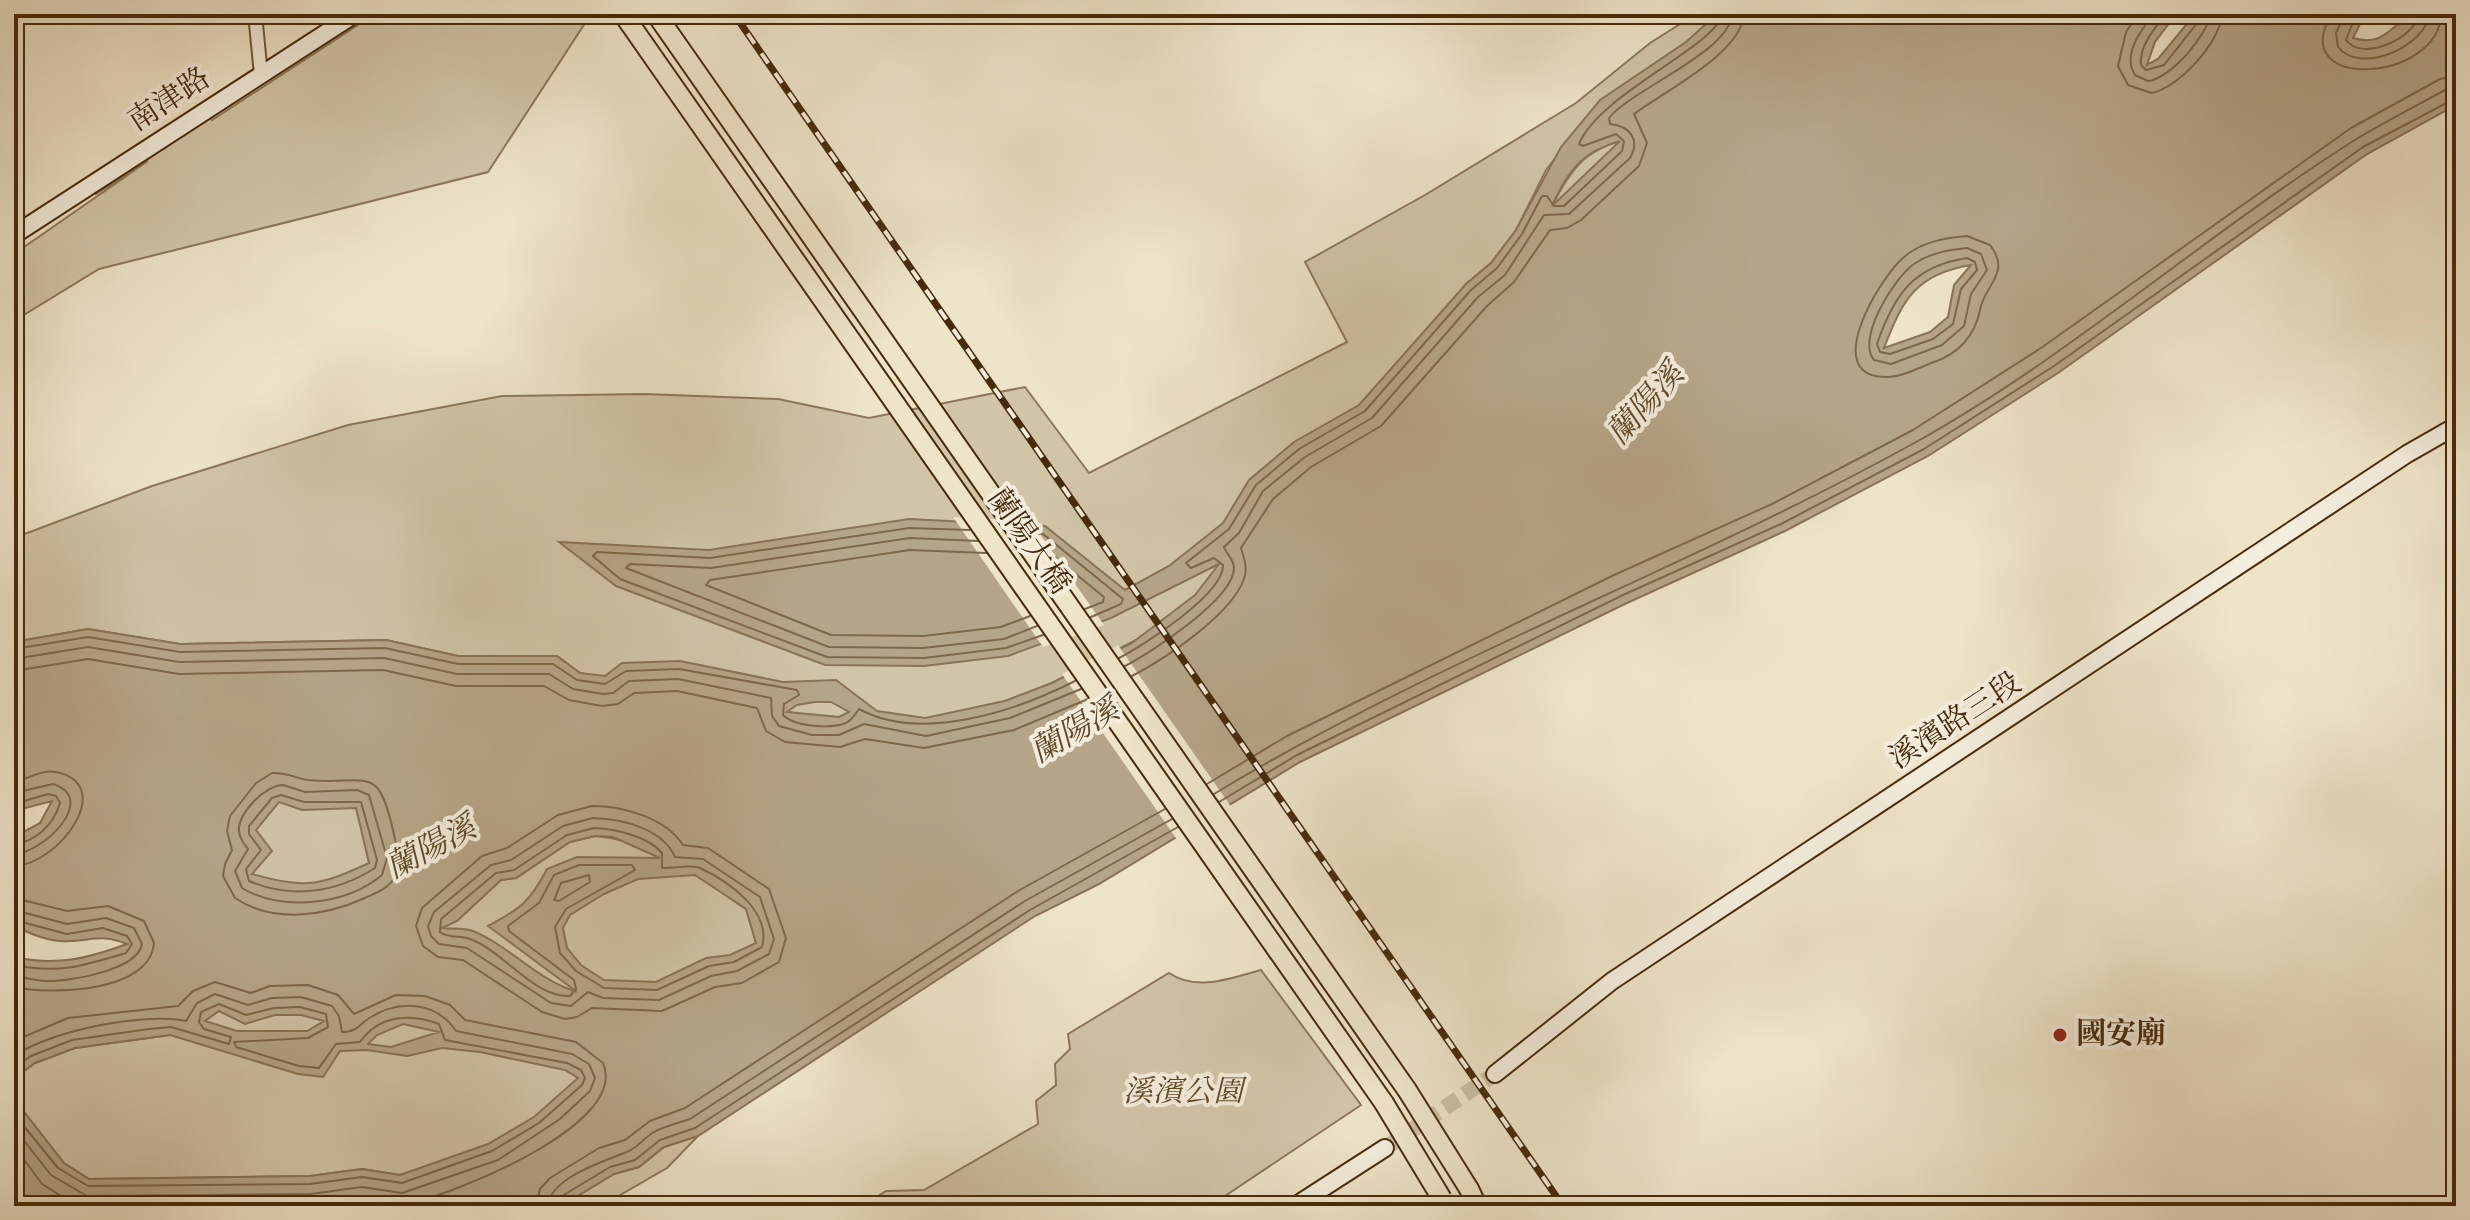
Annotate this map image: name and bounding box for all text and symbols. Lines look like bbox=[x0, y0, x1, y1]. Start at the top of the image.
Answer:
street label: 南津路 bbox=[121, 58, 219, 144]
water label: 蘭陽溪 bbox=[1598, 352, 1698, 456]
street label: 蘭陽大橋 bbox=[976, 481, 1080, 603]
street label: 溪濱路三段 bbox=[1881, 663, 2031, 781]
water label: 蘭陽溪 bbox=[1023, 687, 1132, 776]
water label: 蘭陽溪 bbox=[379, 805, 488, 892]
place label: 國安廟 bbox=[2076, 1014, 2166, 1057]
marker: 國安廟 bbox=[2051, 1026, 2069, 1044]
park label: 溪濱公園 bbox=[1123, 1072, 1247, 1115]

